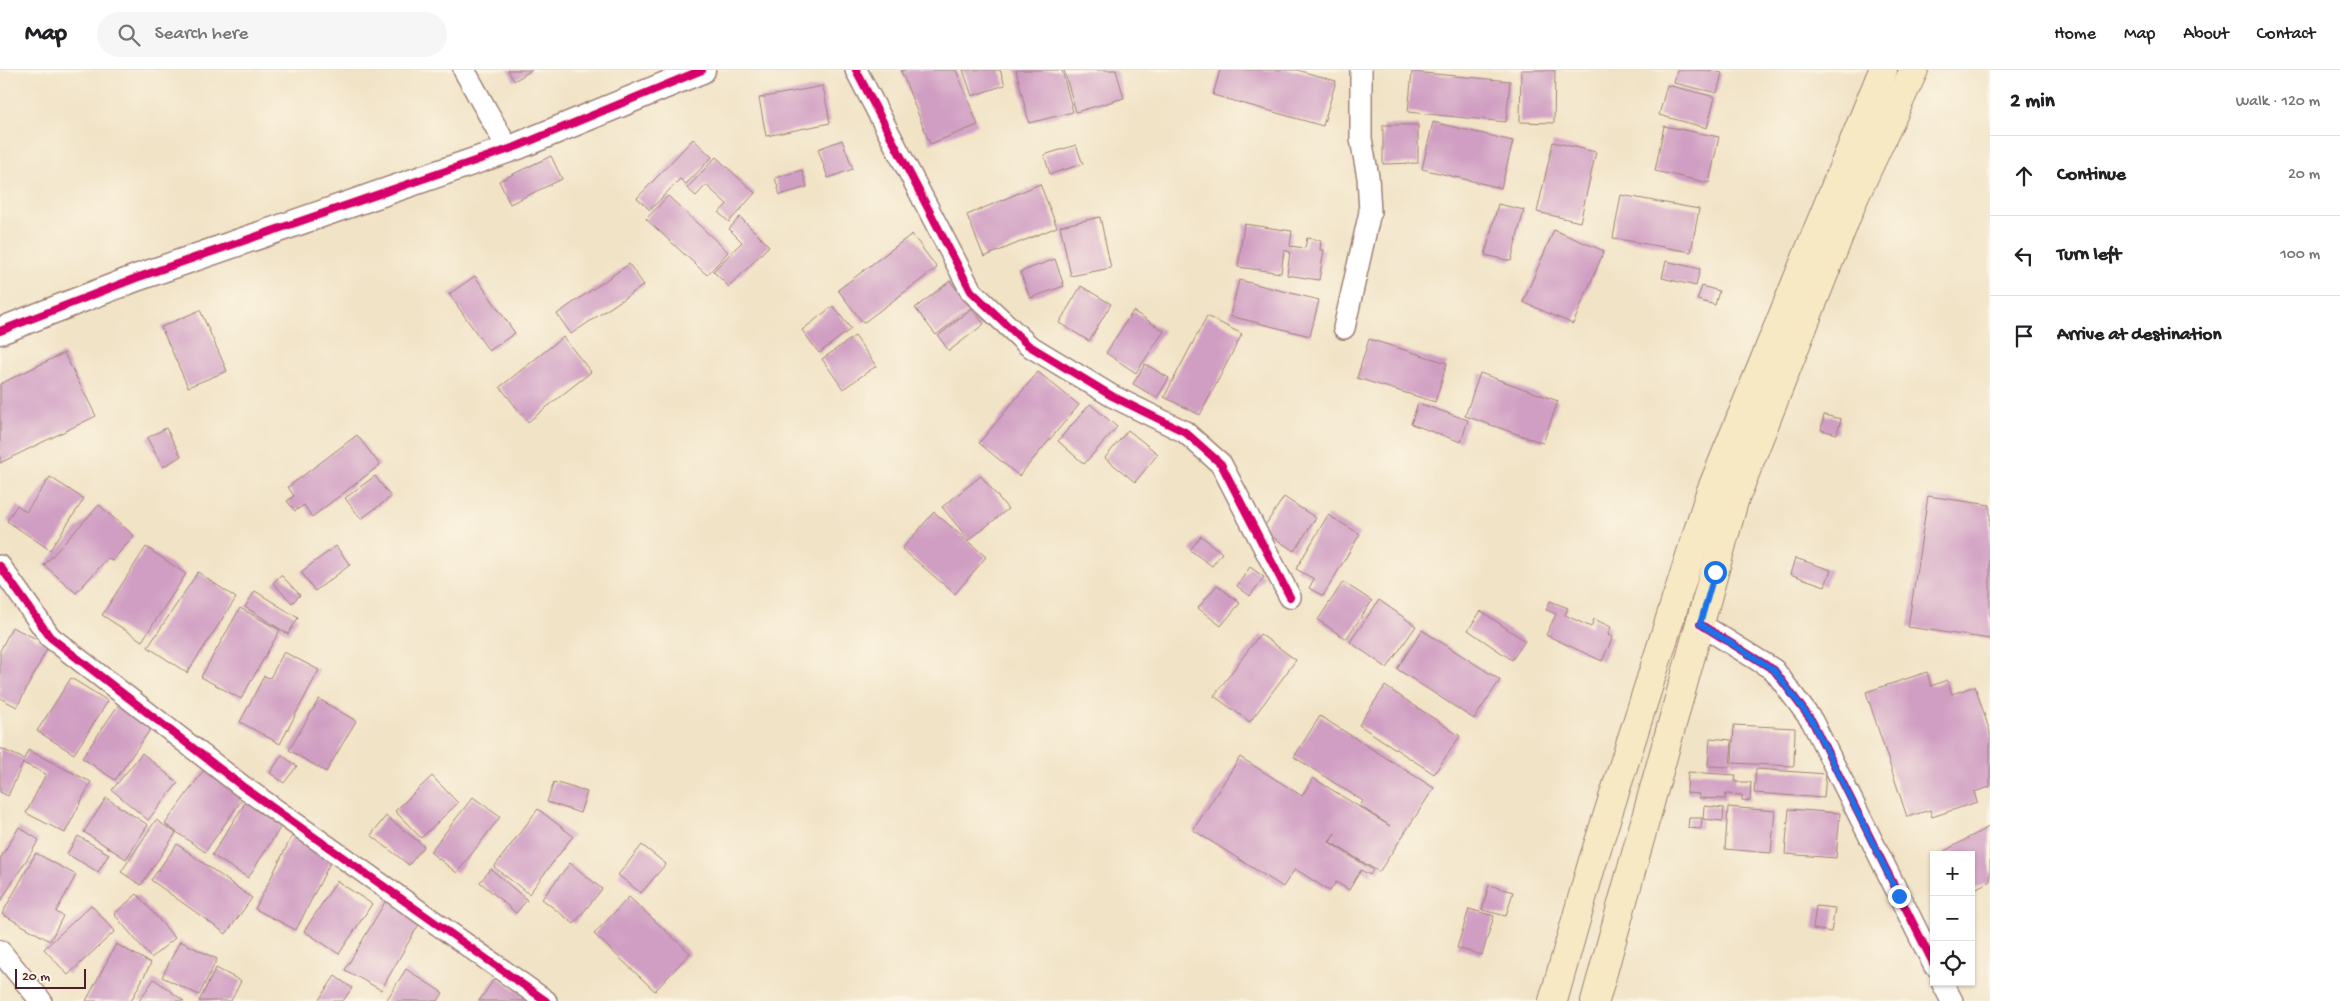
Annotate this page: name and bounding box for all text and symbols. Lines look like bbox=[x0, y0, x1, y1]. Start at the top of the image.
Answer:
search box bbox=[97, 12, 447, 57]
text: Map bbox=[25, 20, 67, 49]
icon: search bbox=[115, 21, 143, 49]
text: Search here bbox=[155, 23, 248, 46]
text: Home bbox=[2054, 24, 2096, 45]
text: Map bbox=[2124, 24, 2155, 45]
text: About bbox=[2183, 24, 2229, 45]
text: Contact bbox=[2257, 24, 2315, 45]
text: 2 min bbox=[2010, 90, 2055, 115]
text: Walk · 120 m bbox=[2236, 93, 2320, 112]
icon: ahead bbox=[2010, 162, 2038, 190]
text: Continue bbox=[2057, 164, 2126, 187]
text: 20 m bbox=[2288, 166, 2320, 185]
icon: left bbox=[2010, 242, 2038, 270]
text: Turn left bbox=[2057, 244, 2121, 267]
text: 100 m bbox=[2280, 246, 2320, 265]
icon: arrive bbox=[2010, 322, 2038, 350]
text: Arrive at destination bbox=[2057, 324, 2221, 347]
route start bbox=[1704, 561, 1727, 584]
map controls bbox=[1930, 851, 1975, 986]
button: + bbox=[1930, 851, 1975, 896]
route end bbox=[1888, 885, 1911, 908]
button: − bbox=[1930, 896, 1975, 941]
button: locate bbox=[1930, 941, 1975, 986]
scale bar bbox=[15, 966, 86, 989]
text: 20 m bbox=[22, 969, 50, 986]

